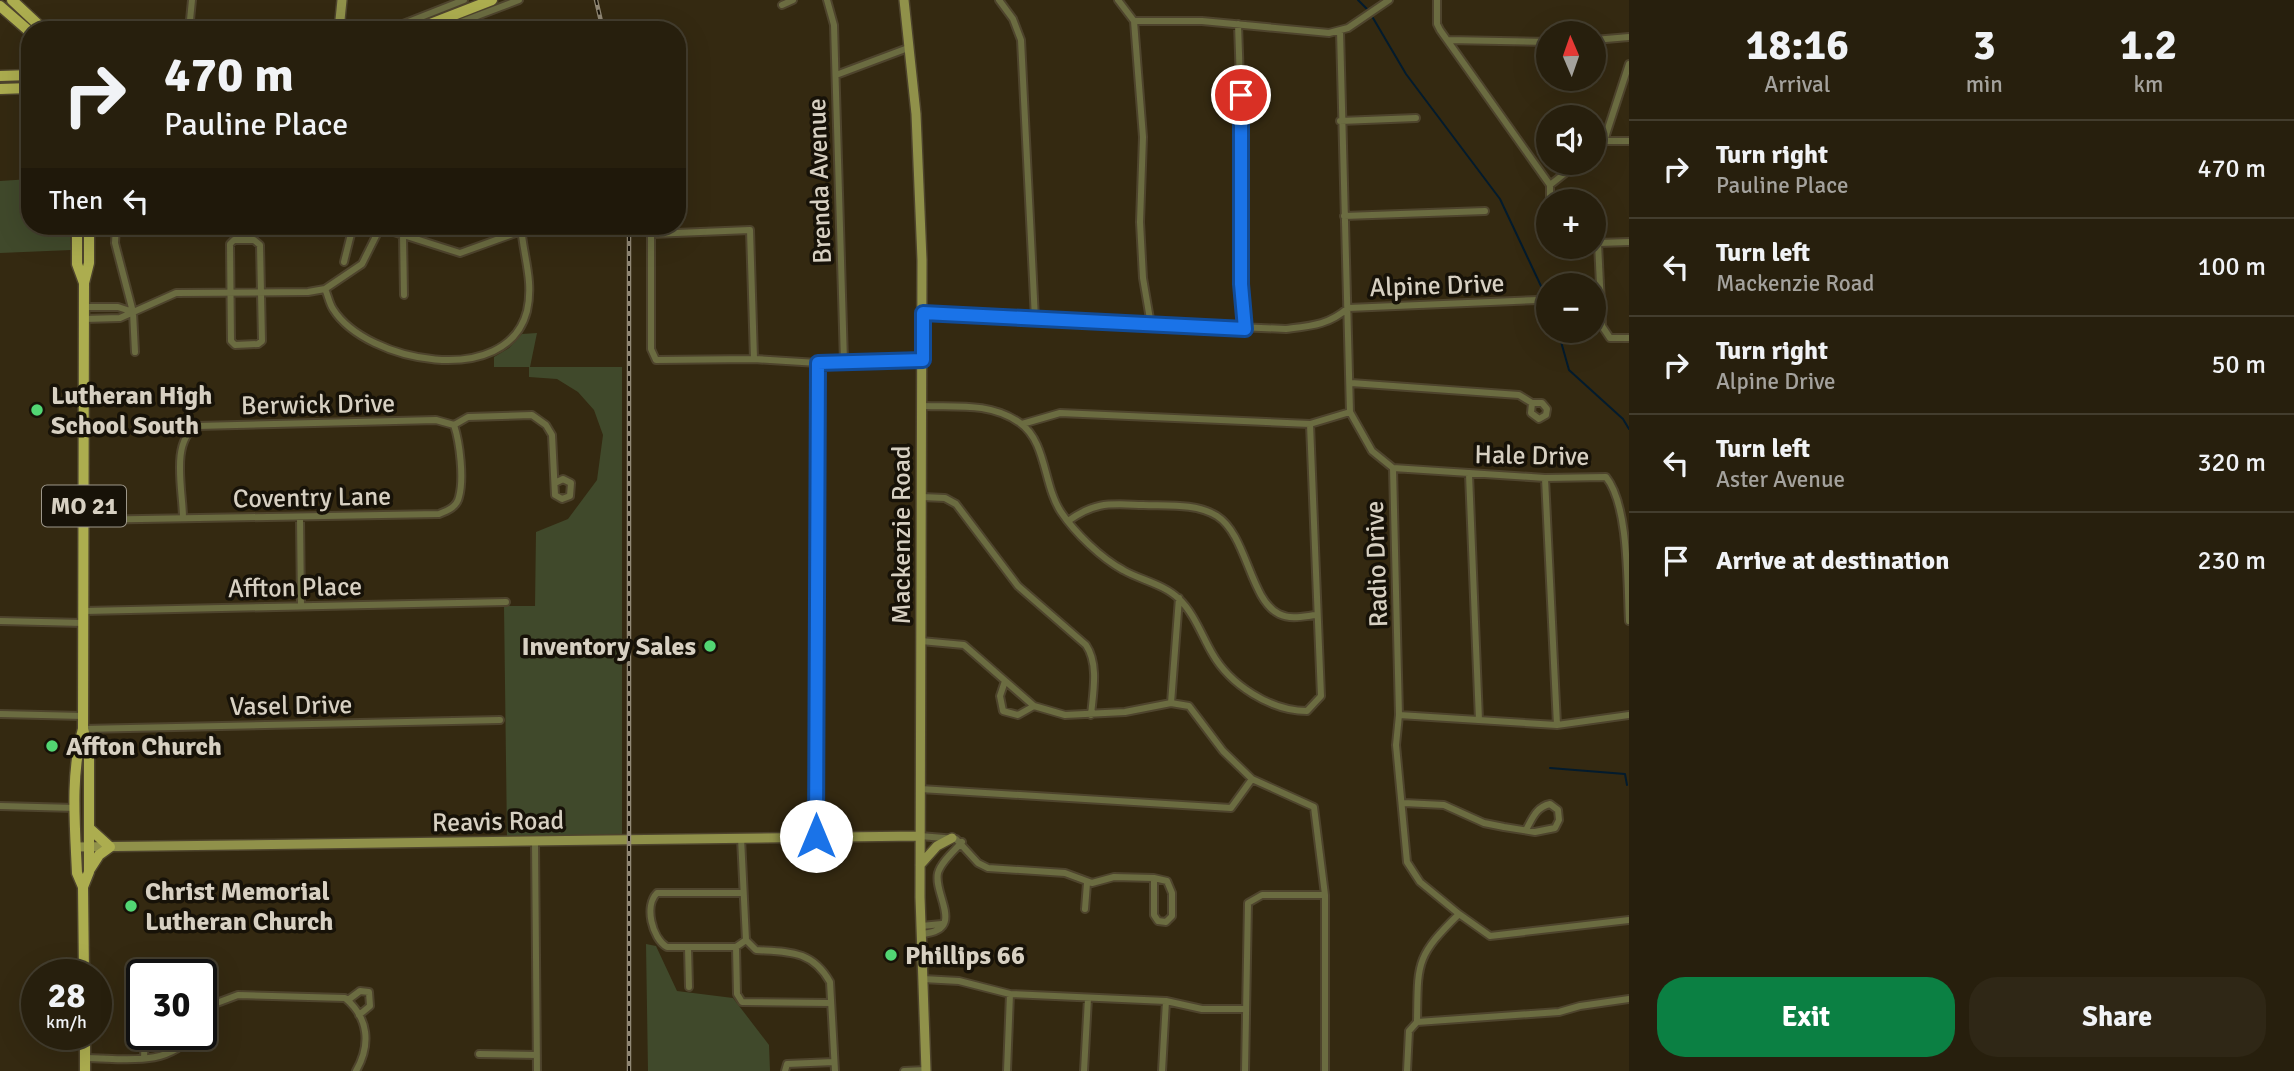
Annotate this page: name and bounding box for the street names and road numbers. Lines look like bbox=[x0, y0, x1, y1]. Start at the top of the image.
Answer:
street label: Brenda Avenue bbox=[801, 98, 839, 264]
street label: Alpine Drive bbox=[1369, 268, 1505, 304]
street label: Berwick Drive bbox=[241, 388, 395, 422]
street label: Hale Drive bbox=[1474, 439, 1590, 473]
street label: Mackenzie Road bbox=[886, 445, 918, 625]
street label: Coventry Lane bbox=[233, 481, 391, 515]
road number: MO 21 bbox=[42, 486, 126, 526]
street label: Radio Drive bbox=[1359, 500, 1395, 628]
street label: Affton Place bbox=[228, 571, 362, 605]
street label: Vasel Drive bbox=[229, 689, 353, 723]
street label: Reavis Road bbox=[432, 805, 564, 839]

